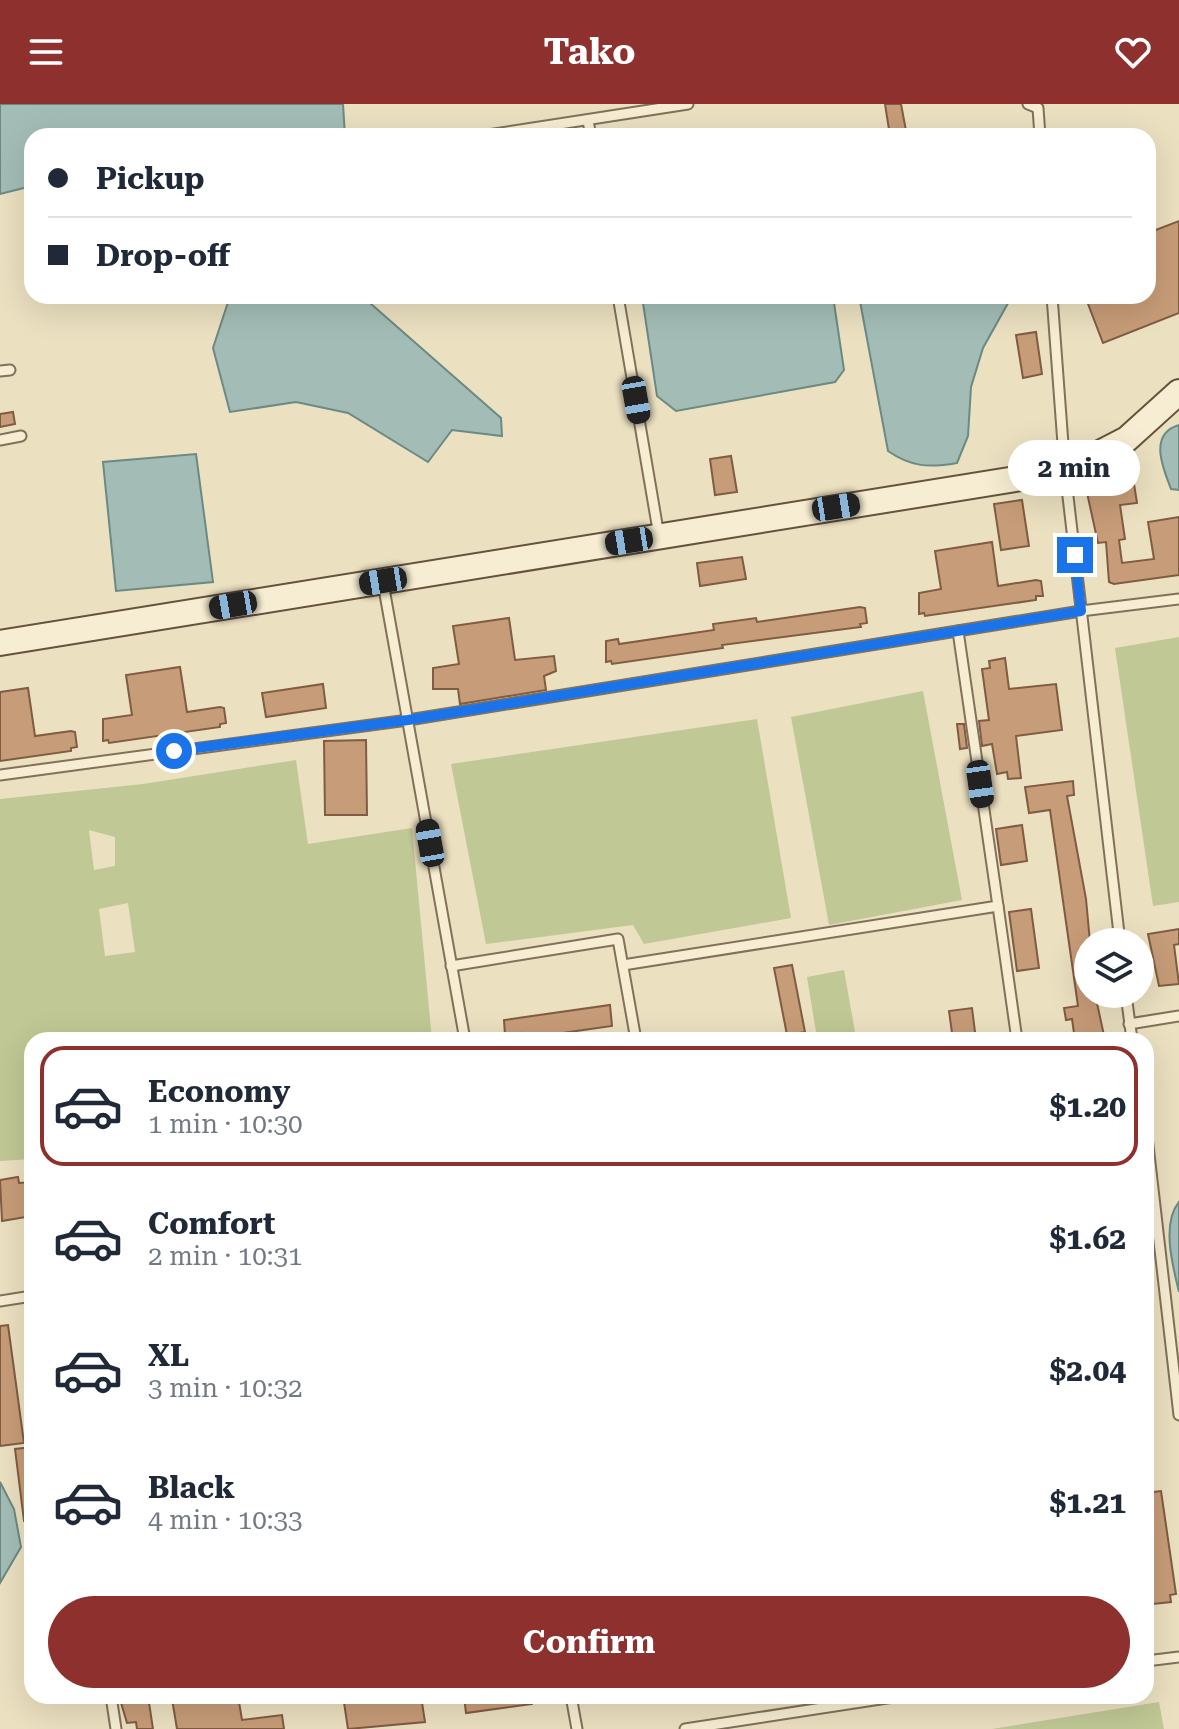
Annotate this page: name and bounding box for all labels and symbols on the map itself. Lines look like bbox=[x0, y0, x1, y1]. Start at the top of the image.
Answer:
car bbox=[620, 374, 652, 426]
callout: 2 min bbox=[1009, 439, 1141, 495]
car bbox=[810, 491, 862, 523]
car bbox=[603, 525, 655, 557]
route end bbox=[1057, 537, 1093, 573]
car bbox=[357, 565, 409, 597]
car bbox=[207, 589, 259, 621]
route start bbox=[156, 733, 192, 769]
car bbox=[965, 759, 995, 809]
car bbox=[414, 817, 446, 869]

